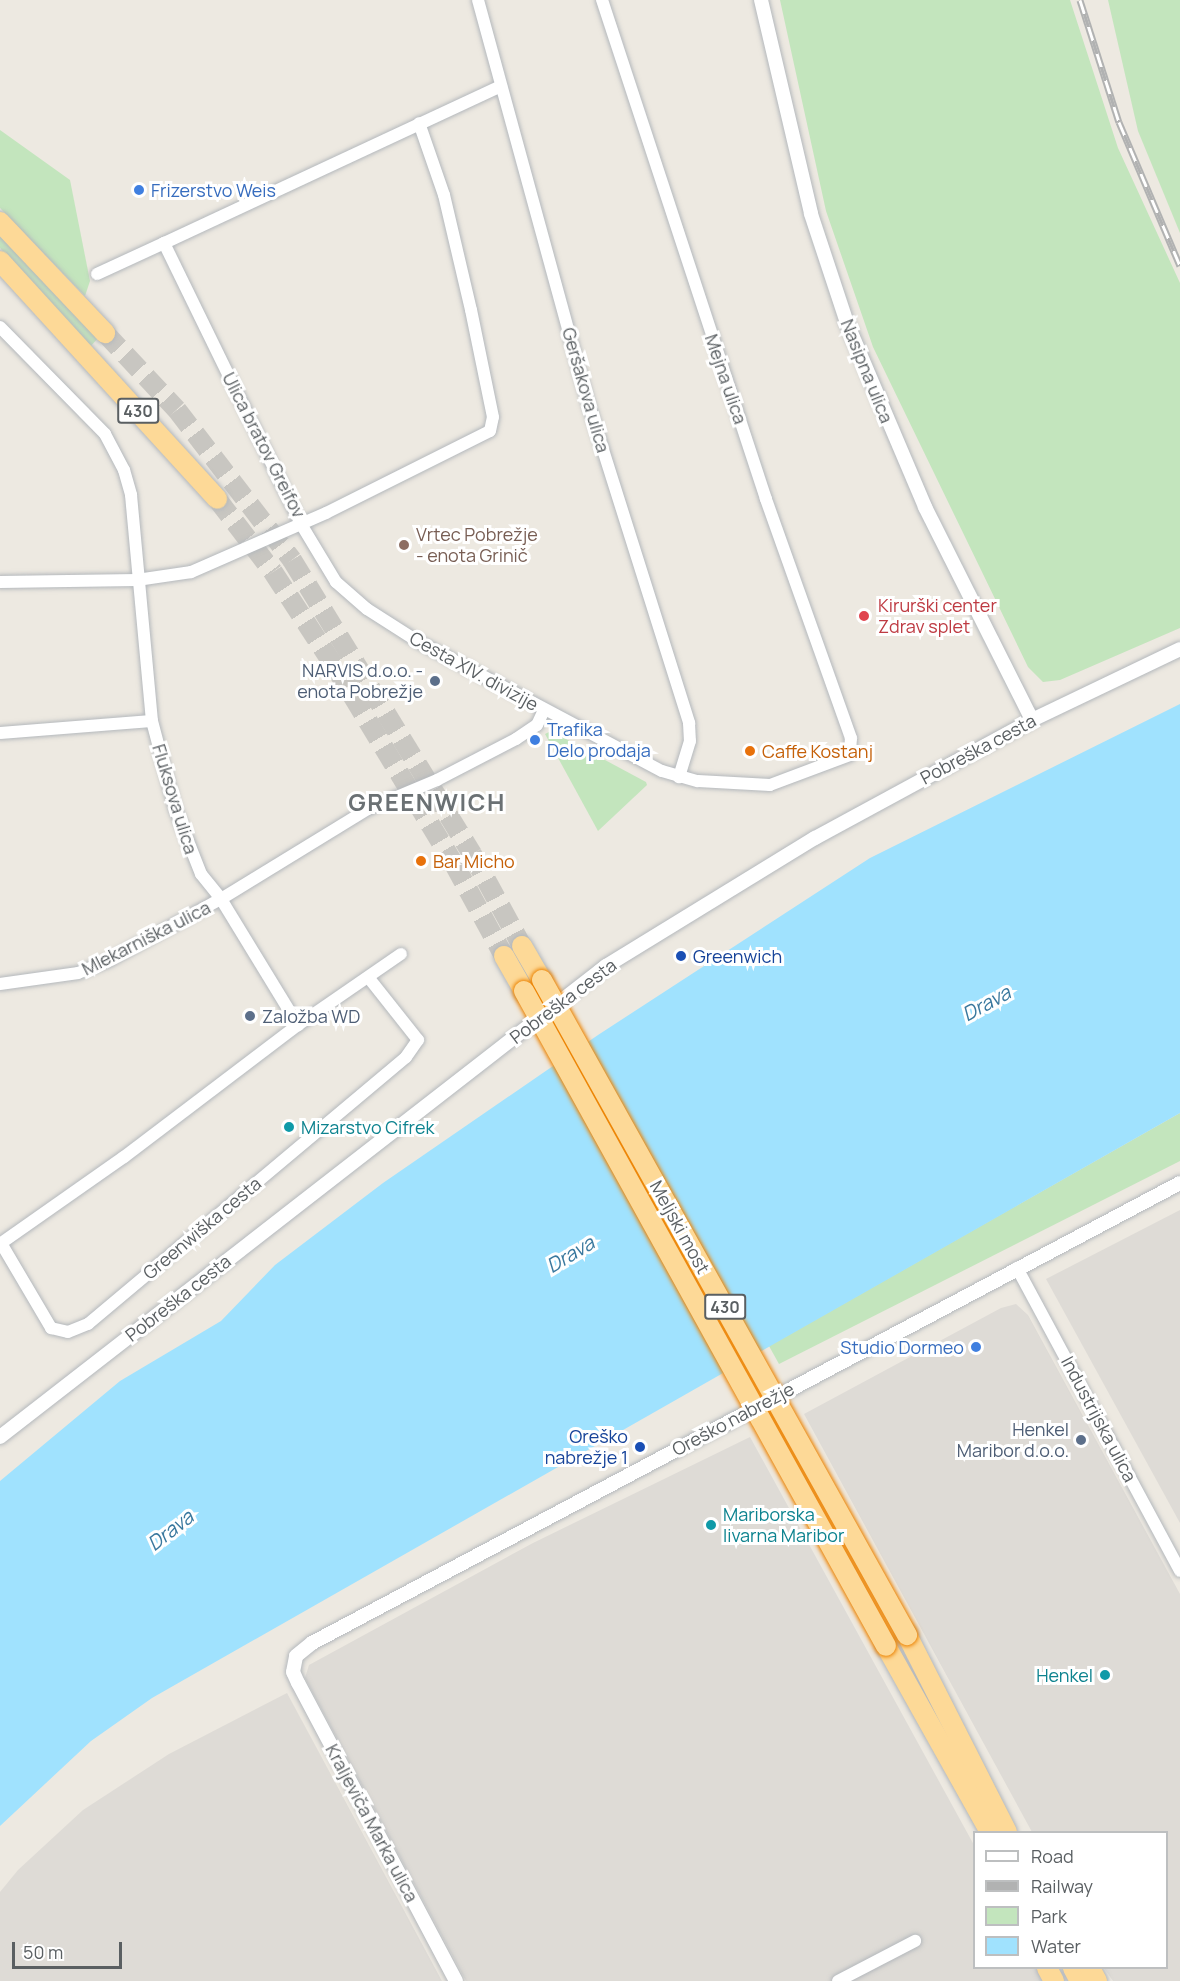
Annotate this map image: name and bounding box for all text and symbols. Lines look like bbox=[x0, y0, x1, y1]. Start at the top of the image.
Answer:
place label: Frizerstvo Weis bbox=[151, 179, 276, 201]
marker: Frizerstvo Weis bbox=[132, 183, 146, 197]
street label: Nasipna ulica bbox=[836, 316, 898, 426]
street label: Geršakova ulica bbox=[558, 325, 614, 455]
street label: Mejna ulica bbox=[701, 331, 751, 427]
street label: Ulica bratov Greifov bbox=[218, 369, 310, 521]
road number: 430 bbox=[117, 398, 159, 424]
place label: Vrtec Pobrežje - enota Grinič bbox=[416, 524, 538, 566]
marker: Vrtec Pobrežje - enota Grinič bbox=[397, 538, 411, 552]
place label: Kirurški center Zdrav splet bbox=[878, 595, 997, 638]
marker: Kirurški center Zdrav splet bbox=[855, 607, 873, 625]
street label: Cesta XIV. divizije bbox=[406, 627, 542, 715]
place label: NARVIS d.o.o. - enota Pobrežje bbox=[297, 660, 423, 702]
marker: NARVIS d.o.o. - enota Pobrežje bbox=[428, 674, 442, 688]
street label: Pobreška cesta bbox=[917, 709, 1039, 789]
place label: Trafika Delo prodaja bbox=[547, 719, 651, 762]
marker: Trafika Delo prodaja bbox=[528, 733, 542, 747]
place label: Caffe Kostanj bbox=[762, 740, 873, 762]
street label: Fluksova ulica bbox=[148, 742, 202, 856]
marker: Caffe Kostanj bbox=[743, 744, 757, 758]
district label: GREENWICH bbox=[348, 788, 506, 816]
place label: Bar Micho bbox=[433, 850, 515, 872]
marker: Bar Micho bbox=[414, 854, 428, 868]
street label: Mlekarniška ulica bbox=[78, 896, 214, 980]
place label: Greenwich bbox=[693, 945, 782, 967]
marker: Greenwich bbox=[674, 949, 688, 963]
street label: Pobreška cesta bbox=[505, 954, 621, 1048]
water label: Drava bbox=[958, 980, 1014, 1026]
place label: Založba WD bbox=[262, 1005, 360, 1027]
marker: Založba WD bbox=[243, 1009, 257, 1023]
place label: Mizarstvo Cifrek bbox=[301, 1116, 434, 1138]
marker: Mizarstvo Cifrek bbox=[282, 1120, 296, 1134]
street label: Greenwiška cesta bbox=[139, 1172, 265, 1284]
street label: Meljski most bbox=[646, 1177, 714, 1277]
water label: Drava bbox=[542, 1230, 598, 1278]
street label: Pobreška cesta bbox=[121, 1250, 235, 1346]
road number: 430 bbox=[704, 1294, 746, 1320]
place label: Studio Dormeo bbox=[840, 1336, 964, 1358]
marker: Studio Dormeo bbox=[969, 1340, 983, 1354]
street label: Industrijska ulica bbox=[1057, 1353, 1141, 1485]
street label: Oreško nabrežje bbox=[668, 1378, 798, 1460]
place label: Henkel Maribor d.o.o. bbox=[957, 1419, 1069, 1462]
place label: Oreško nabrežje 1 bbox=[545, 1426, 628, 1468]
marker: Henkel Maribor d.o.o. bbox=[1074, 1433, 1088, 1447]
marker: Oreško nabrežje 1 bbox=[633, 1440, 647, 1454]
place label: Mariborska livarna Maribor bbox=[723, 1504, 844, 1546]
water label: Drava bbox=[142, 1505, 198, 1555]
marker: Mariborska livarna Maribor bbox=[704, 1518, 718, 1532]
place label: Henkel bbox=[1036, 1664, 1093, 1686]
marker: Henkel bbox=[1098, 1668, 1112, 1682]
street label: Kraljeviča Marka ulica bbox=[321, 1740, 423, 1906]
legend bbox=[973, 1831, 1168, 1969]
text: Road bbox=[1031, 1844, 1074, 1868]
text: Railway bbox=[1031, 1874, 1093, 1898]
text: Park bbox=[1031, 1904, 1067, 1928]
scale bar bbox=[15, 1930, 124, 1968]
text: Water bbox=[1031, 1934, 1081, 1958]
text: 50 m bbox=[23, 1940, 63, 1964]

